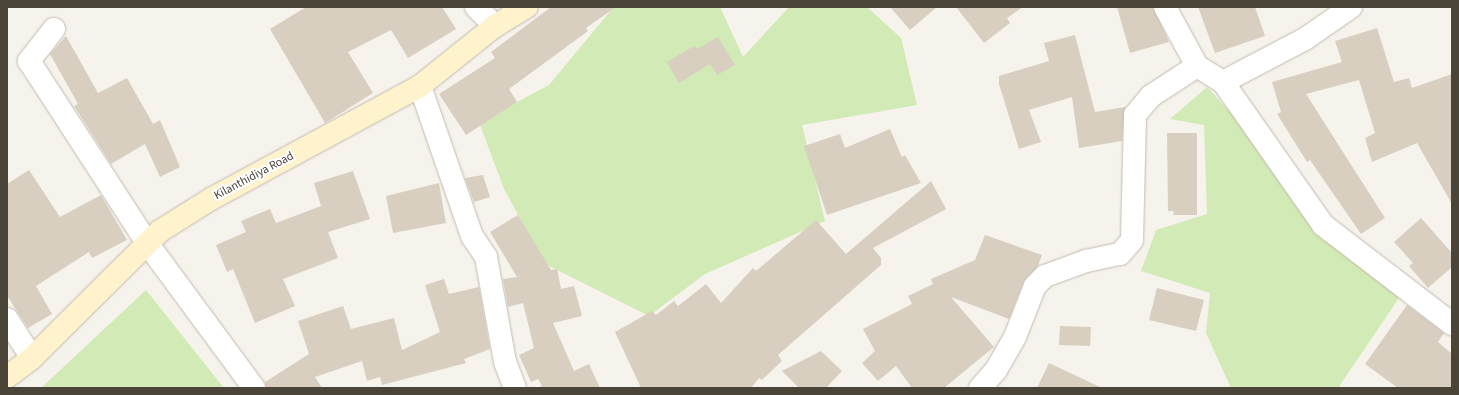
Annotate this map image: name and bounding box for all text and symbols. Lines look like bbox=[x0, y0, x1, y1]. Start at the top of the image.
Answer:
street label: Kilanthidiya Road bbox=[212, 149, 296, 203]

